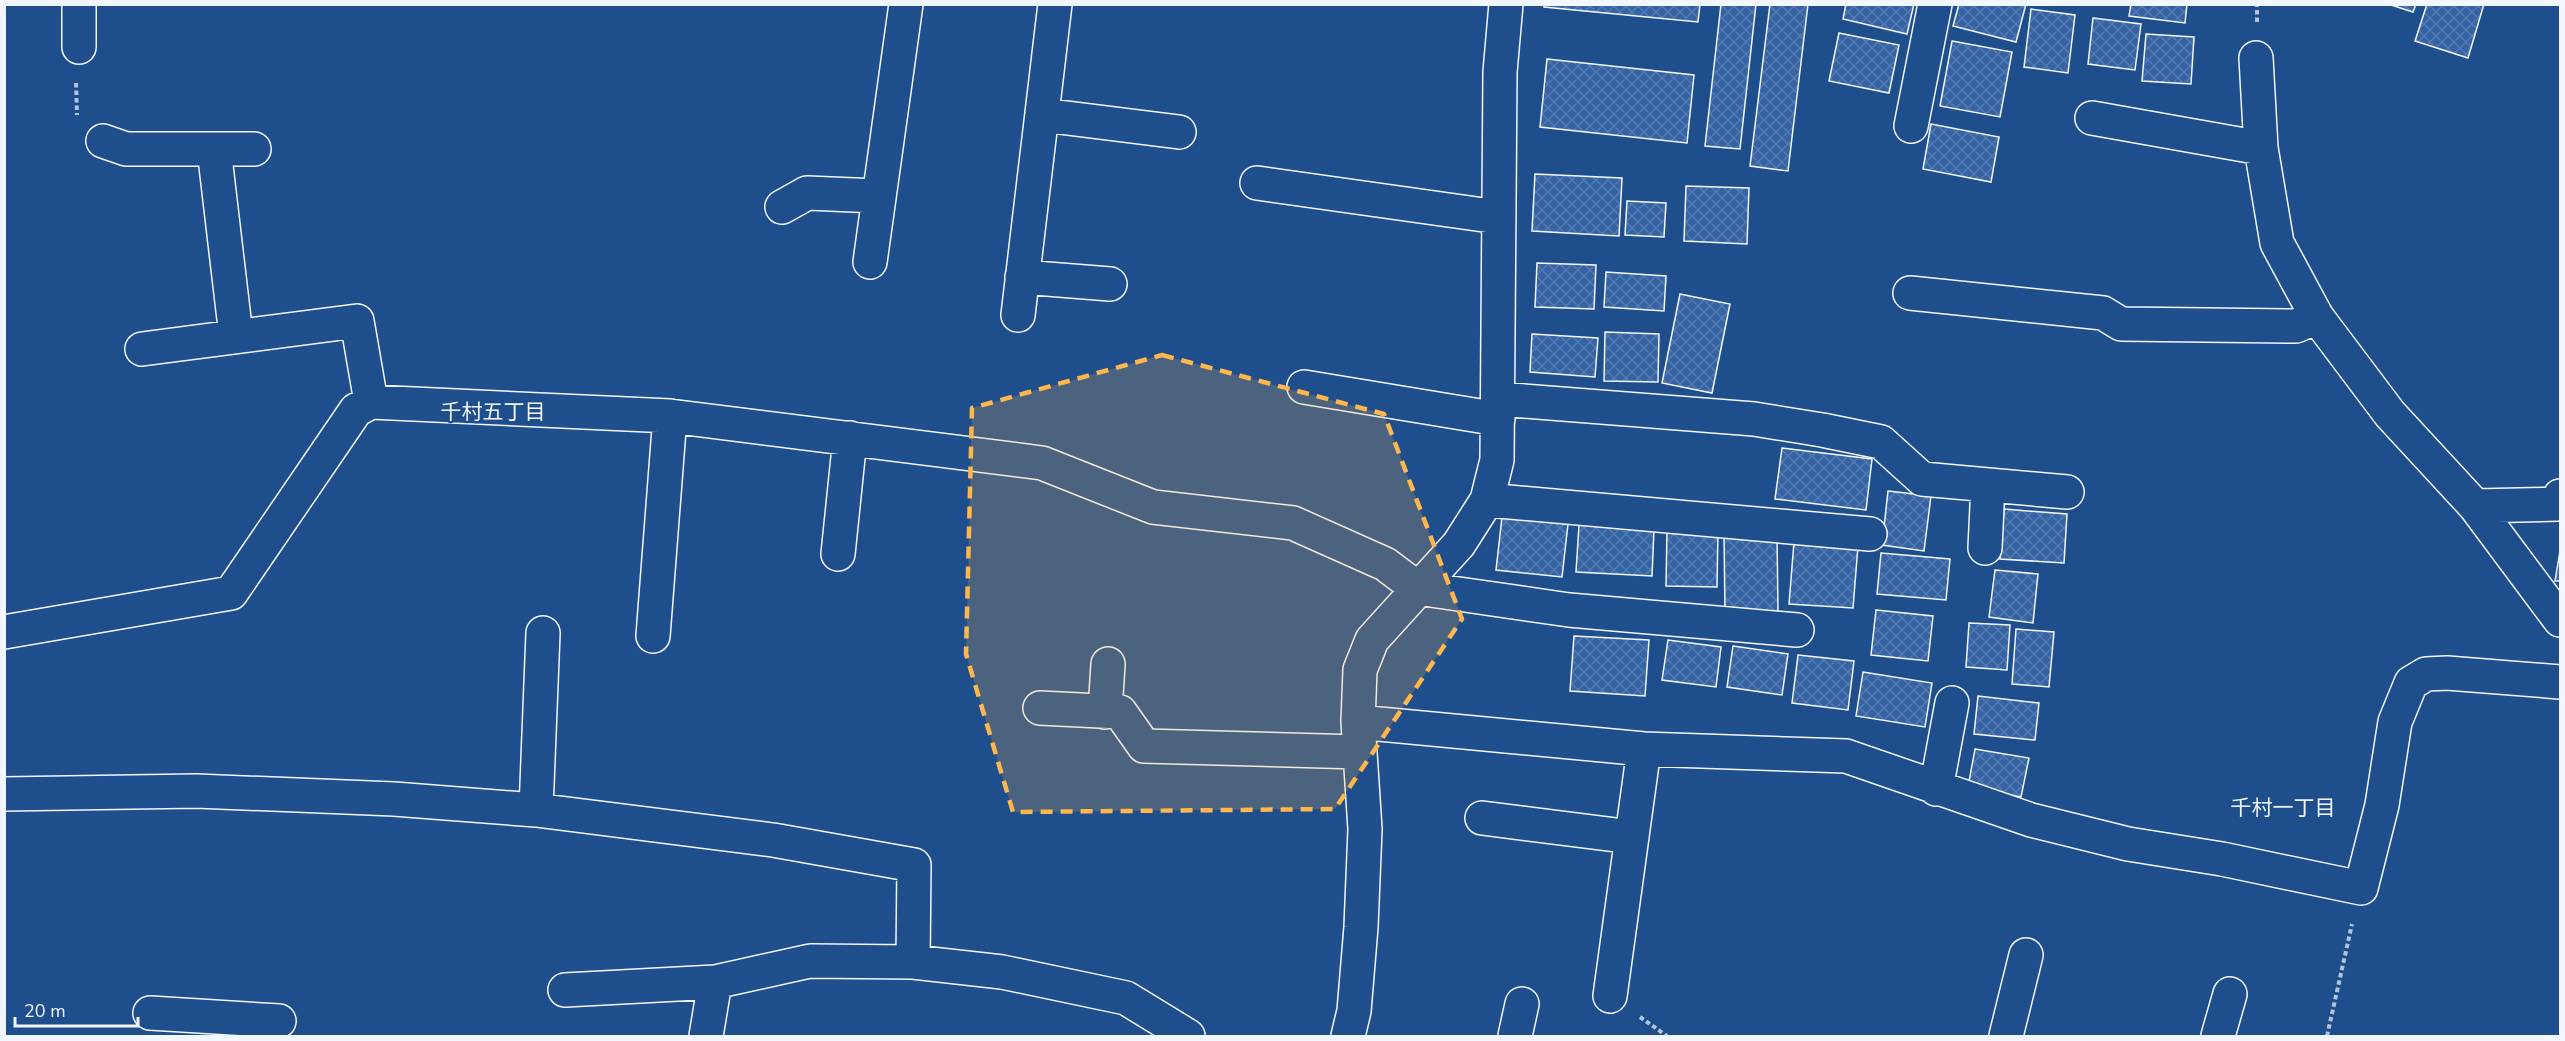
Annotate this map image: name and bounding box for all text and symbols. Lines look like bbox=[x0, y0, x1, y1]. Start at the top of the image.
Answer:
district label: 千村五丁目 bbox=[441, 398, 546, 426]
district label: 千村一丁目 bbox=[2231, 794, 2336, 822]
scale bar bbox=[15, 990, 138, 1028]
text: 20 m bbox=[24, 999, 66, 1023]

